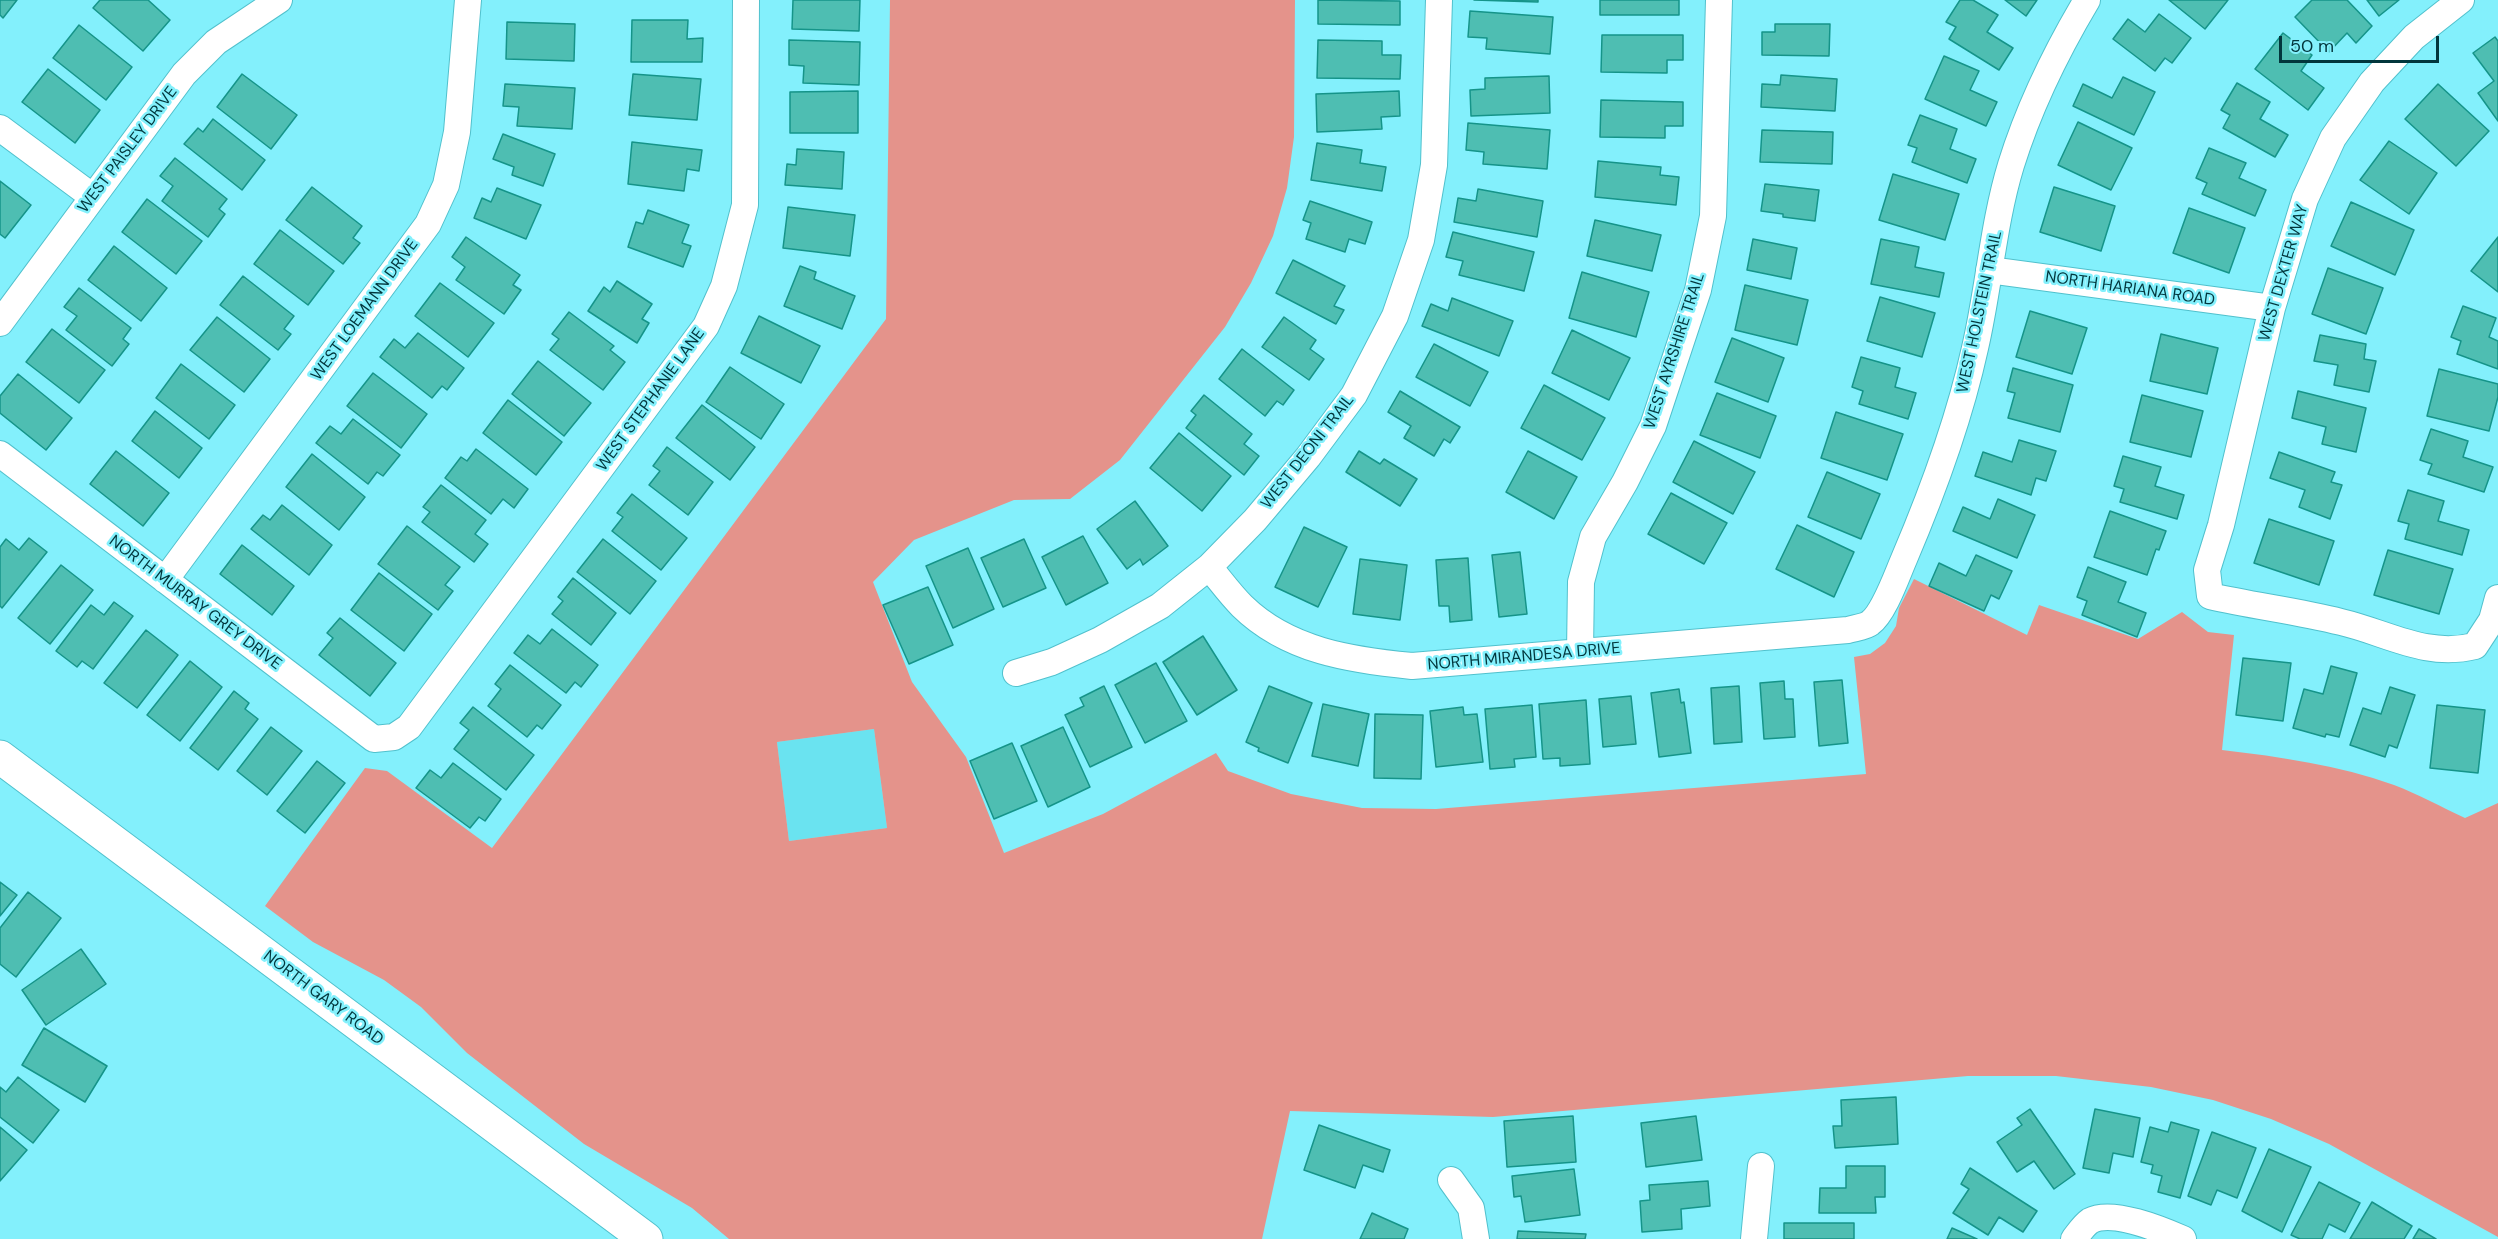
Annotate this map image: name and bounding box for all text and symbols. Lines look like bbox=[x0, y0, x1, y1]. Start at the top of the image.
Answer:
scale bar bbox=[2282, 24, 2442, 62]
text: 50 m bbox=[2290, 34, 2334, 58]
street label: WEST PAISLEY DRIVE bbox=[74, 83, 182, 217]
street label: WEST DEXTER WAY bbox=[2255, 202, 2313, 344]
street label: WEST HOLSTEIN TRAIL bbox=[1953, 229, 2007, 395]
street label: WEST LOEMANN DRIVE bbox=[307, 236, 423, 384]
street label: NORTH HARIANA ROAD bbox=[2044, 268, 2216, 310]
street label: WEST AYRSHIRE TRAIL bbox=[1641, 271, 1709, 431]
street label: WEST STEPHANIE LANE bbox=[593, 325, 709, 475]
street label: WEST DEONI TRAIL bbox=[1257, 391, 1359, 513]
street label: NORTH MURRAY GREY DRIVE bbox=[105, 532, 285, 674]
street label: NORTH MIRANDESA DRIVE bbox=[1427, 639, 1621, 675]
street label: NORTH GARY ROAD bbox=[259, 947, 387, 1049]

